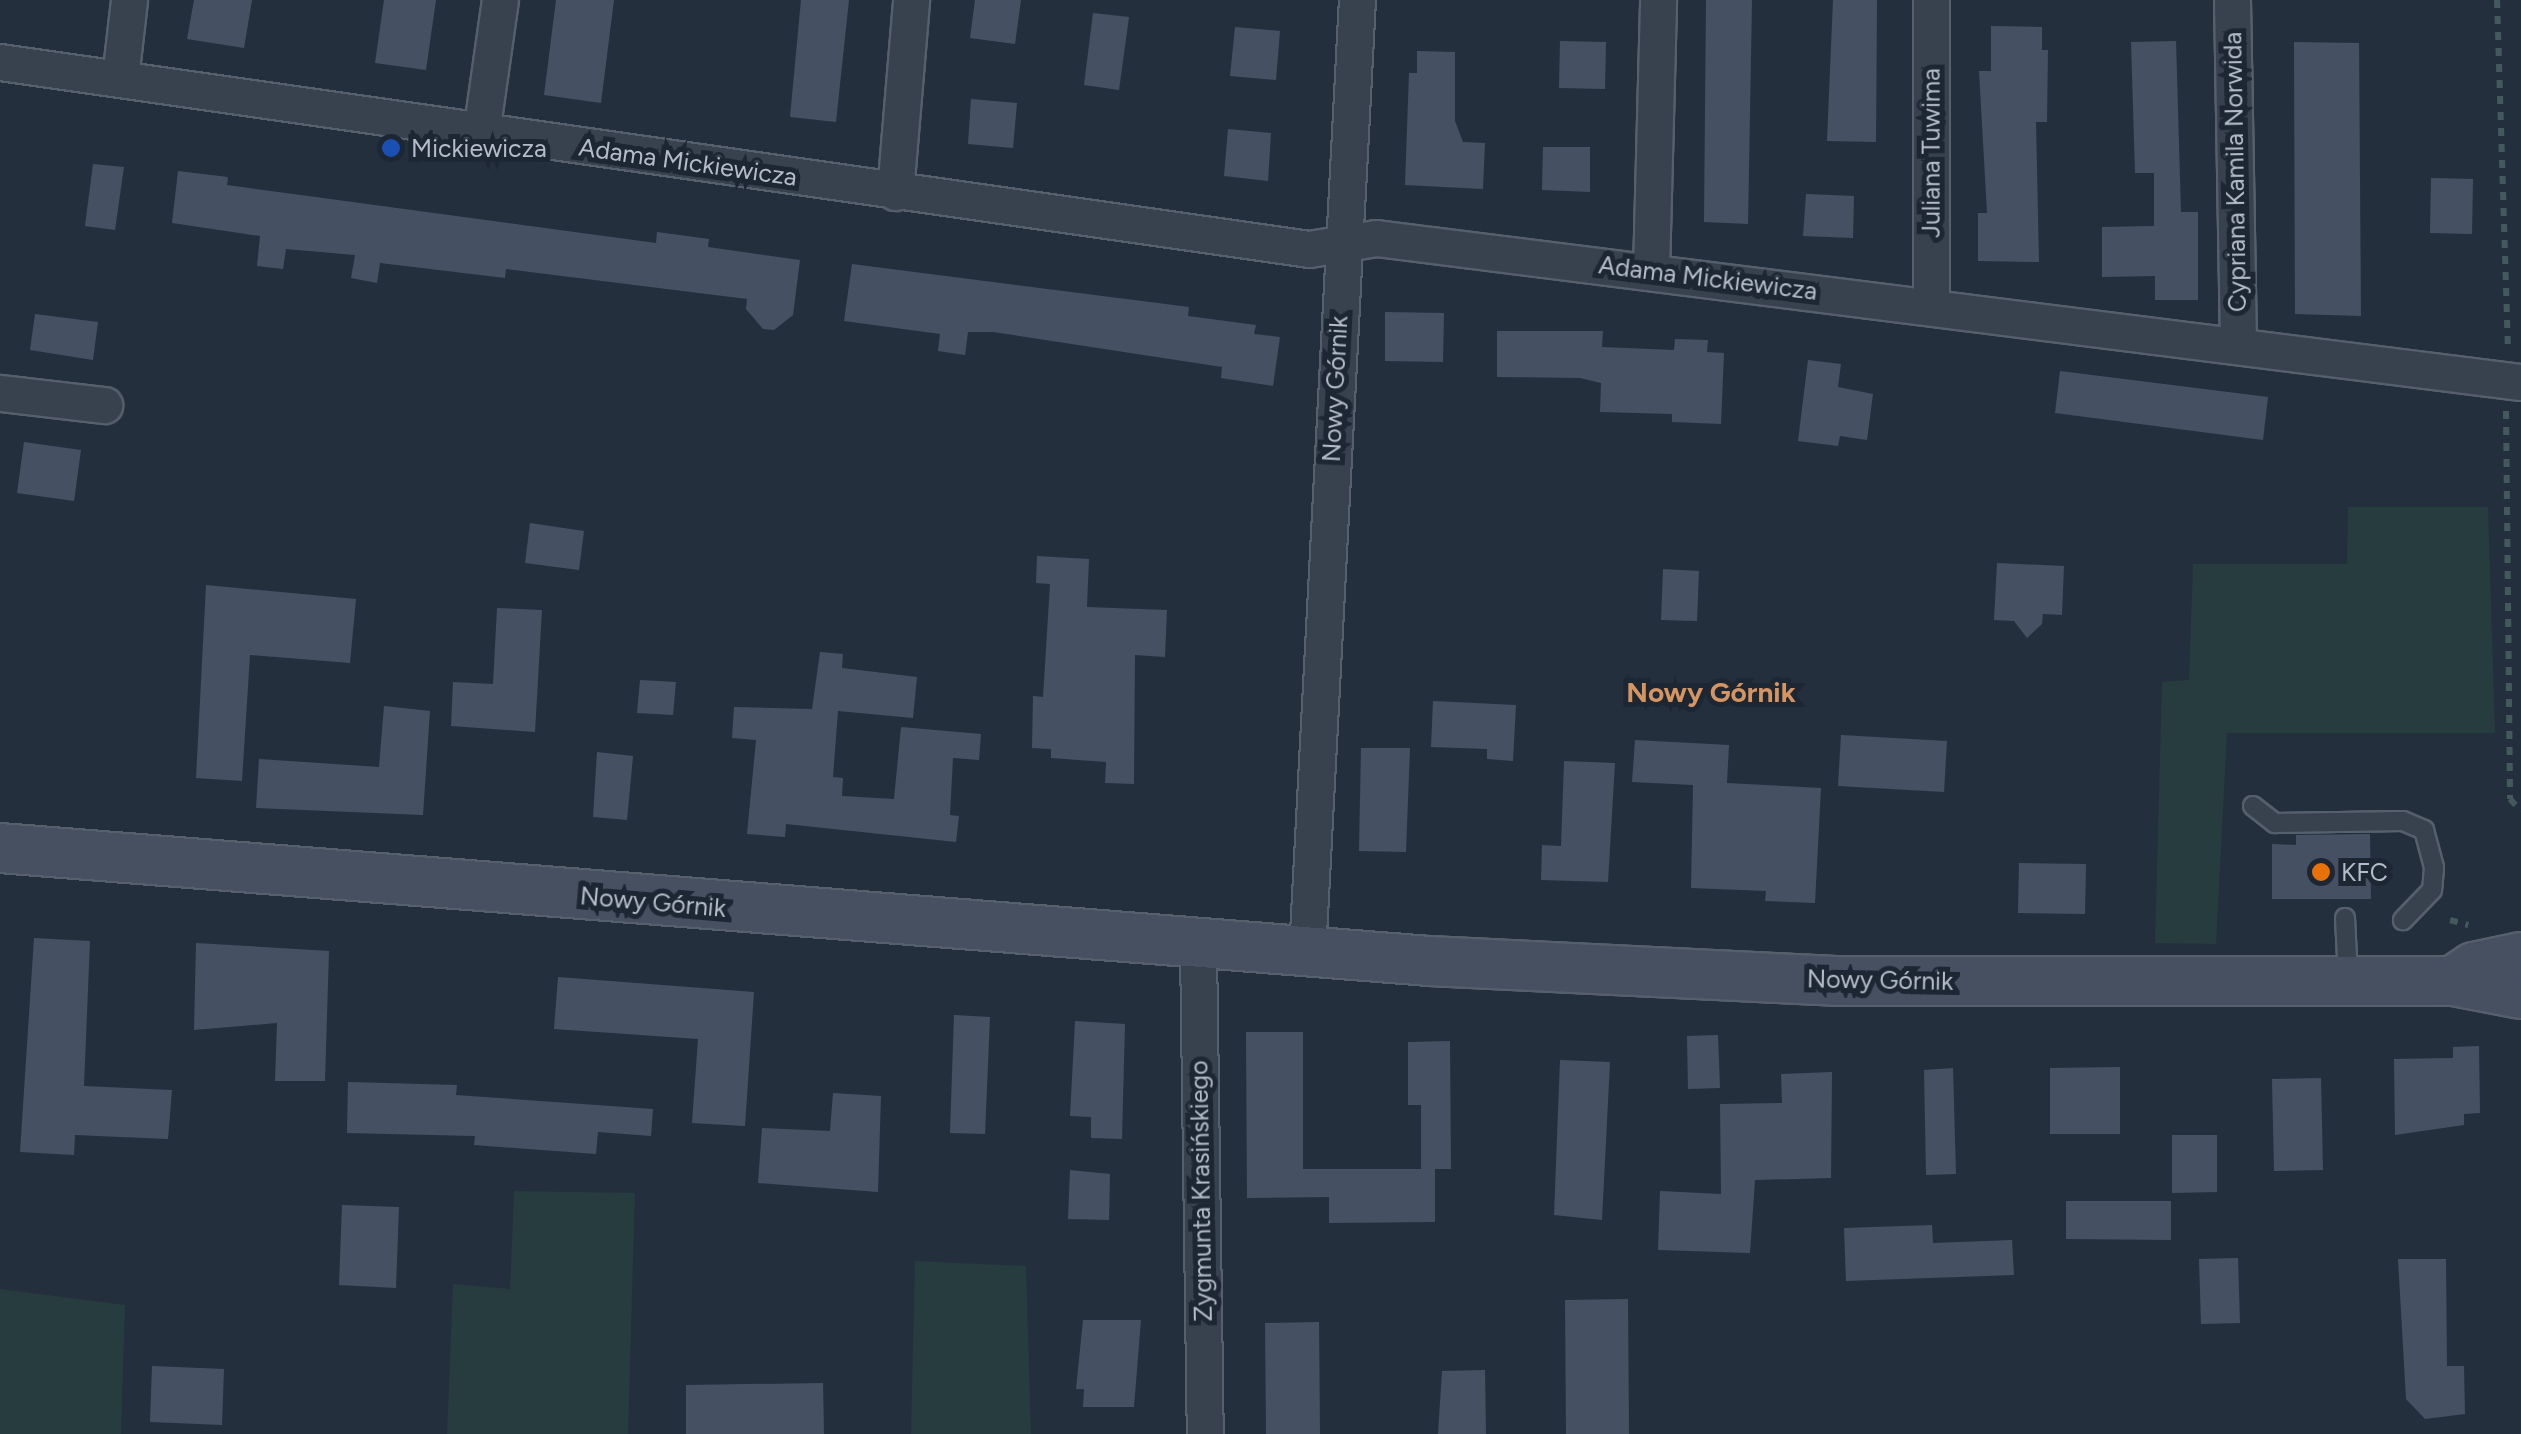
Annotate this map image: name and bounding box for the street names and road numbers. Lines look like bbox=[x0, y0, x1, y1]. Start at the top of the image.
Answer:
street label: Cypriana Kamila Norwida bbox=[2218, 32, 2252, 312]
street label: Juliana Tuwima bbox=[1916, 68, 1946, 238]
street label: Adama Mickiewicza bbox=[577, 132, 799, 192]
street label: Adama Mickiewicza bbox=[1597, 250, 1819, 306]
street label: Nowy Górnik bbox=[1316, 315, 1354, 463]
street label: Nowy Górnik bbox=[579, 881, 727, 923]
street label: Nowy Górnik bbox=[1807, 964, 1953, 996]
street label: Zygmunta Krasińskiego bbox=[1184, 1060, 1218, 1322]

